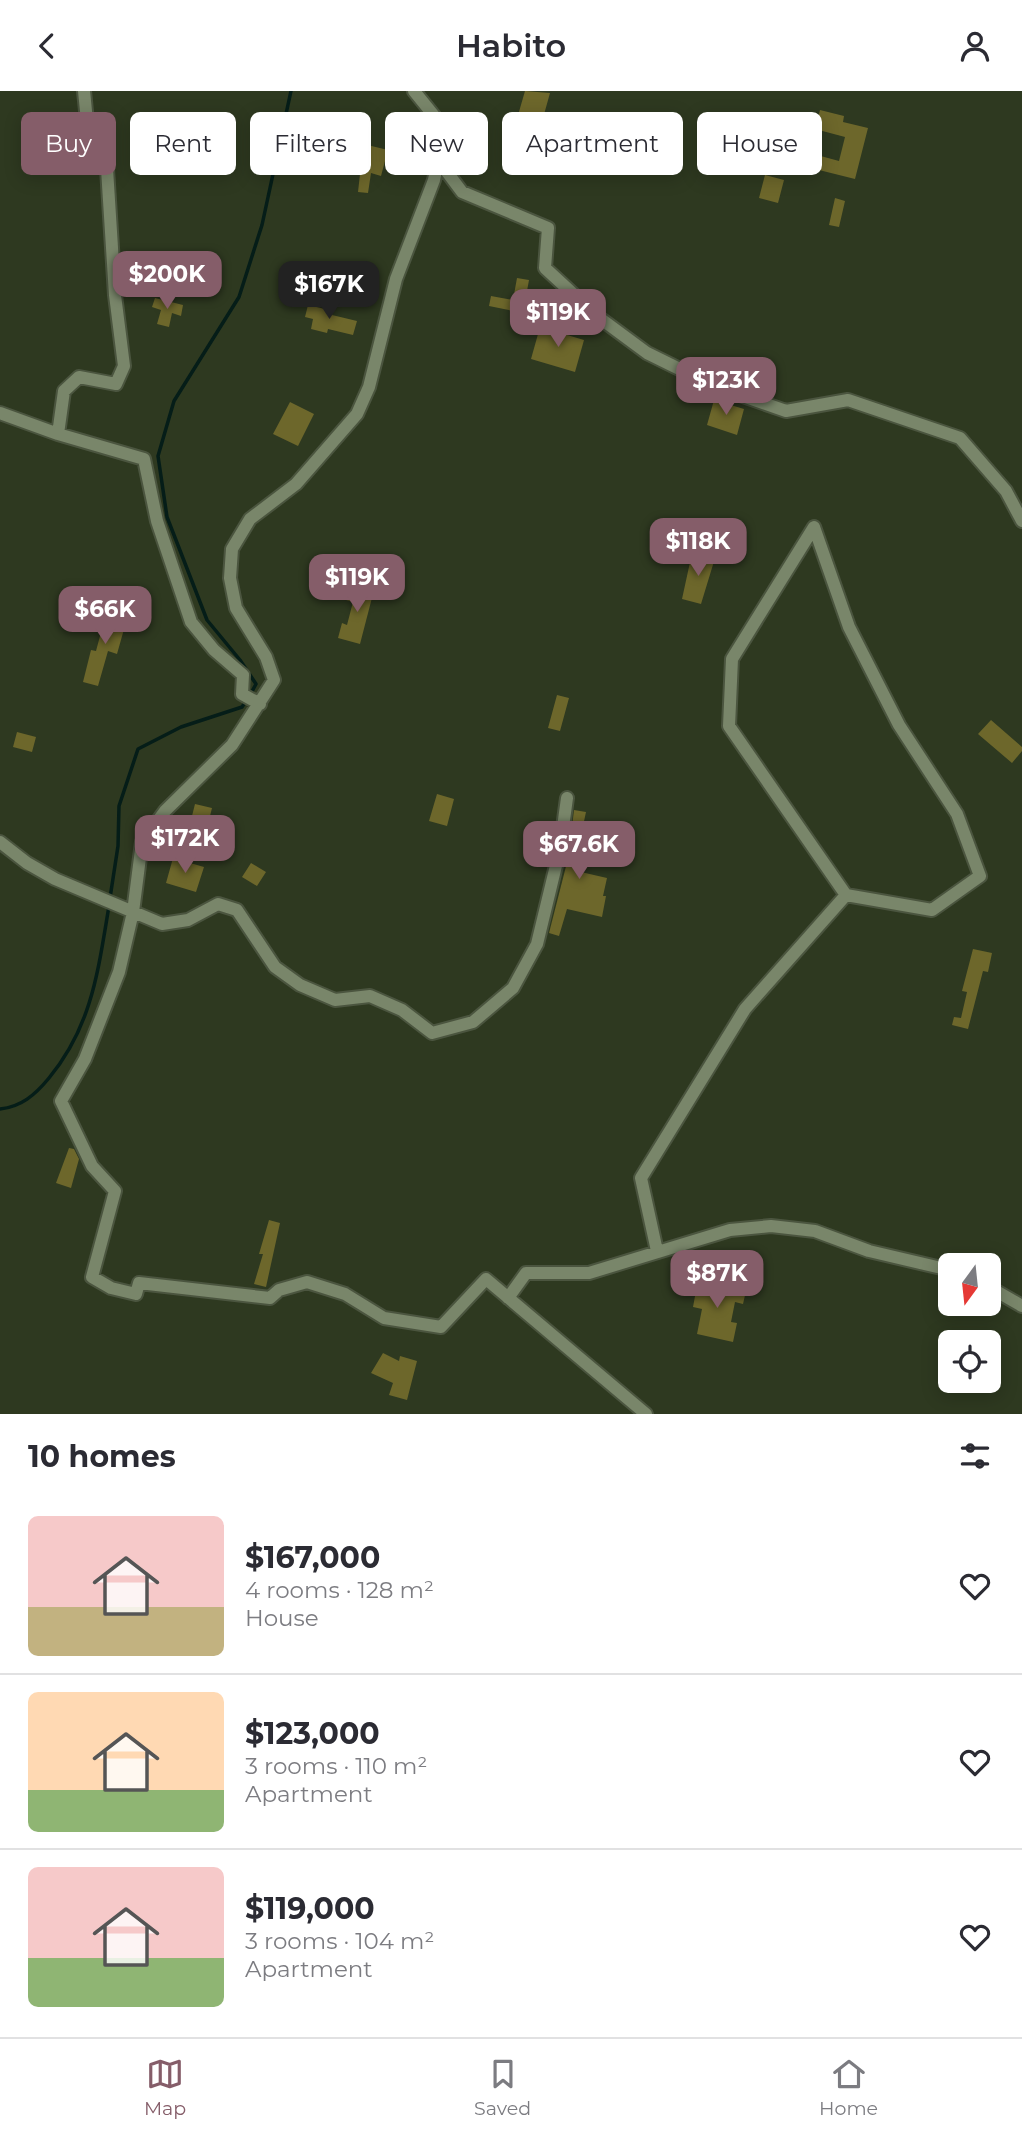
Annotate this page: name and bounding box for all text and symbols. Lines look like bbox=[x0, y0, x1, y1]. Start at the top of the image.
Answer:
text: Habito bbox=[456, 26, 566, 65]
icon: back bbox=[28, 27, 66, 65]
icon: person bbox=[956, 27, 994, 65]
chip: Buy bbox=[21, 112, 116, 175]
chip: Rent bbox=[130, 112, 236, 175]
chip: Filters bbox=[250, 112, 371, 175]
chip: New bbox=[385, 112, 488, 175]
chip: Apartment bbox=[502, 112, 683, 175]
chip: House bbox=[697, 112, 822, 175]
pin: $200K bbox=[118, 251, 216, 311]
text: $200K bbox=[129, 260, 205, 288]
pin: $167K bbox=[280, 261, 378, 321]
text: $167K bbox=[294, 270, 364, 298]
pin: $119K bbox=[509, 289, 607, 349]
text: $119K bbox=[526, 298, 590, 326]
pin: $123K bbox=[677, 357, 775, 417]
text: $123K bbox=[692, 366, 760, 394]
pin: $118K bbox=[649, 519, 747, 578]
text: $118K bbox=[666, 527, 730, 555]
pin: $119K bbox=[308, 554, 406, 614]
text: $119K bbox=[325, 563, 389, 591]
pin: $66K bbox=[64, 587, 146, 646]
text: $66K bbox=[75, 595, 136, 623]
pin: $172K bbox=[136, 815, 234, 875]
pin: $67.6K bbox=[522, 821, 636, 881]
text: $172K bbox=[151, 824, 219, 852]
text: $67.6K bbox=[539, 830, 619, 858]
pin: $87K bbox=[676, 1251, 758, 1310]
north arrow bbox=[938, 1253, 1001, 1316]
map controls bbox=[938, 1253, 1001, 1393]
text: $87K bbox=[686, 1259, 748, 1287]
button: locate bbox=[938, 1330, 1001, 1393]
icon: filters bbox=[956, 1437, 994, 1475]
text: 10 homes bbox=[28, 1438, 176, 1475]
text: $167,000 bbox=[245, 1539, 380, 1576]
icon: home bbox=[84, 1544, 168, 1628]
icon: heart bbox=[956, 1567, 994, 1605]
text: 4 rooms · 128 m² bbox=[245, 1576, 434, 1604]
text: House bbox=[245, 1604, 319, 1632]
text: $123,000 bbox=[245, 1715, 380, 1752]
icon: home bbox=[84, 1720, 168, 1804]
icon: heart bbox=[956, 1743, 994, 1781]
text: 3 rooms · 110 m² bbox=[245, 1752, 427, 1780]
text: Apartment bbox=[245, 1780, 373, 1808]
text: $119,000 bbox=[245, 1890, 375, 1927]
icon: home bbox=[84, 1895, 168, 1979]
icon: heart bbox=[956, 1918, 994, 1956]
text: 3 rooms · 104 m² bbox=[245, 1927, 434, 1955]
text: Apartment bbox=[245, 1955, 373, 1983]
tab: Map bbox=[144, 2055, 186, 2120]
tab: Saved bbox=[474, 2055, 531, 2120]
tab: Home bbox=[819, 2055, 878, 2120]

